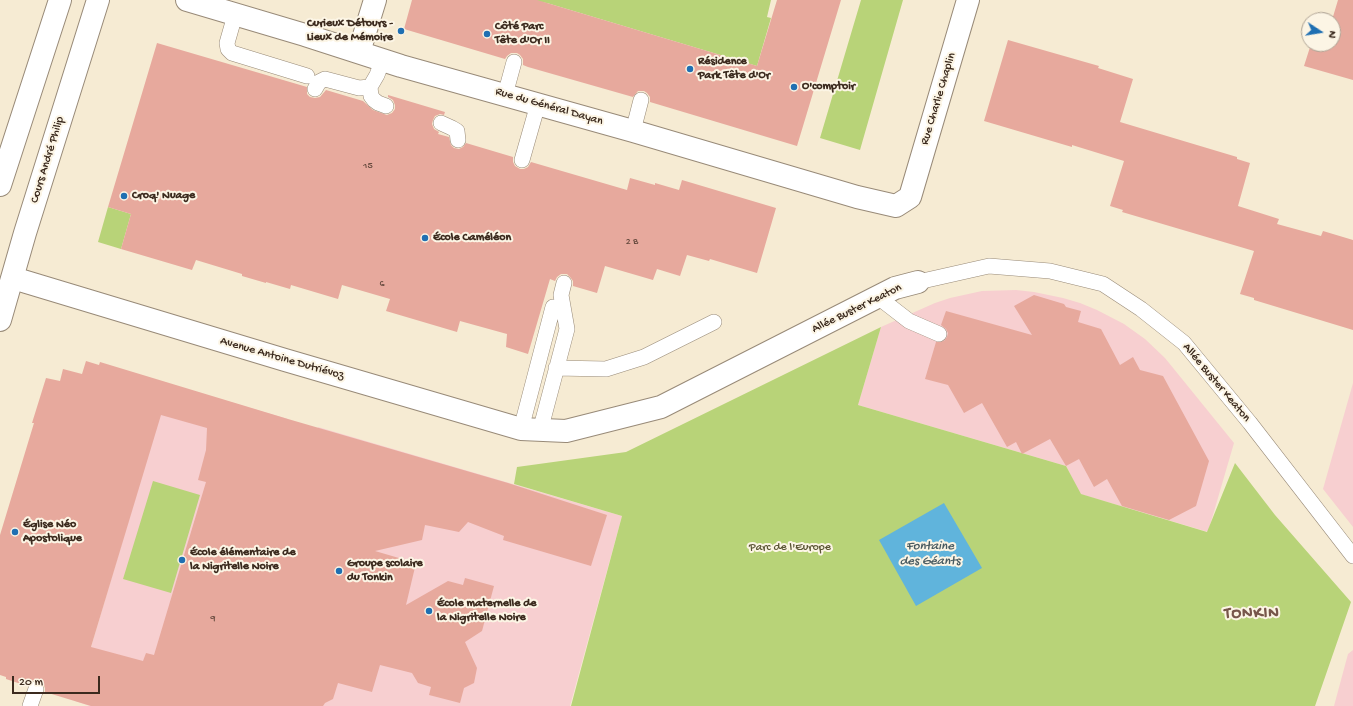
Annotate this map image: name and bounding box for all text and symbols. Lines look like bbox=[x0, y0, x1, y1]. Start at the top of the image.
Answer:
north arrow bbox=[1301, 12, 1341, 52]
place label: Curieux Détours - Lieux de Mémoire bbox=[307, 17, 393, 45]
place label: Côté Parc Tête d'Or II bbox=[495, 20, 550, 48]
marker: Curieux Détours - Lieux de Mémoire bbox=[396, 26, 406, 36]
marker: Côté Parc Tête d'Or II bbox=[482, 29, 492, 39]
text: N bbox=[1325, 30, 1338, 39]
street label: Rue Charlie Chaplin bbox=[918, 51, 960, 147]
place label: Résidence Park Tête d'Or bbox=[698, 55, 770, 83]
marker: Résidence Park Tête d'Or bbox=[685, 64, 695, 74]
place label: O'comptoir bbox=[802, 80, 855, 94]
marker: O'comptoir bbox=[789, 82, 799, 92]
street label: Rue du Général Dayan bbox=[494, 85, 604, 129]
street label: Cours André Philip bbox=[28, 115, 68, 205]
house number: 15 bbox=[363, 160, 373, 172]
place label: Croq' Nuage bbox=[132, 189, 195, 203]
marker: Croq' Nuage bbox=[119, 191, 129, 201]
place label: École Caméléon bbox=[433, 231, 511, 245]
marker: École Caméléon bbox=[420, 233, 430, 243]
house number: 2 B bbox=[626, 236, 638, 248]
house number: 6 bbox=[379, 278, 385, 290]
street label: Allée Buster Keaton bbox=[810, 281, 904, 337]
street label: Avenue Antoine Dutriévoz bbox=[218, 334, 346, 384]
street label: Allée Buster Keaton bbox=[1179, 341, 1253, 425]
place label: Église Néo Apostolique bbox=[23, 518, 82, 546]
marker: Église Néo Apostolique bbox=[10, 527, 20, 537]
water label: Fontaine des Géants bbox=[900, 539, 960, 570]
park label: Parc de l'Europe bbox=[749, 541, 831, 555]
place label: École élémentaire de la Nigritelle Noire bbox=[190, 546, 296, 574]
marker: École élémentaire de la Nigritelle Noire bbox=[177, 555, 187, 565]
place label: Groupe scolaire du Tonkin bbox=[347, 557, 423, 585]
marker: Groupe scolaire du Tonkin bbox=[334, 566, 344, 576]
place label: École maternelle de la Nigritelle Noire bbox=[437, 597, 536, 625]
district label: TONKIN bbox=[1224, 605, 1280, 625]
marker: École maternelle de la Nigritelle Noire bbox=[424, 606, 434, 616]
house number: 9 bbox=[210, 613, 216, 625]
scale bar bbox=[14, 668, 102, 694]
text: 20 m bbox=[19, 676, 43, 690]

